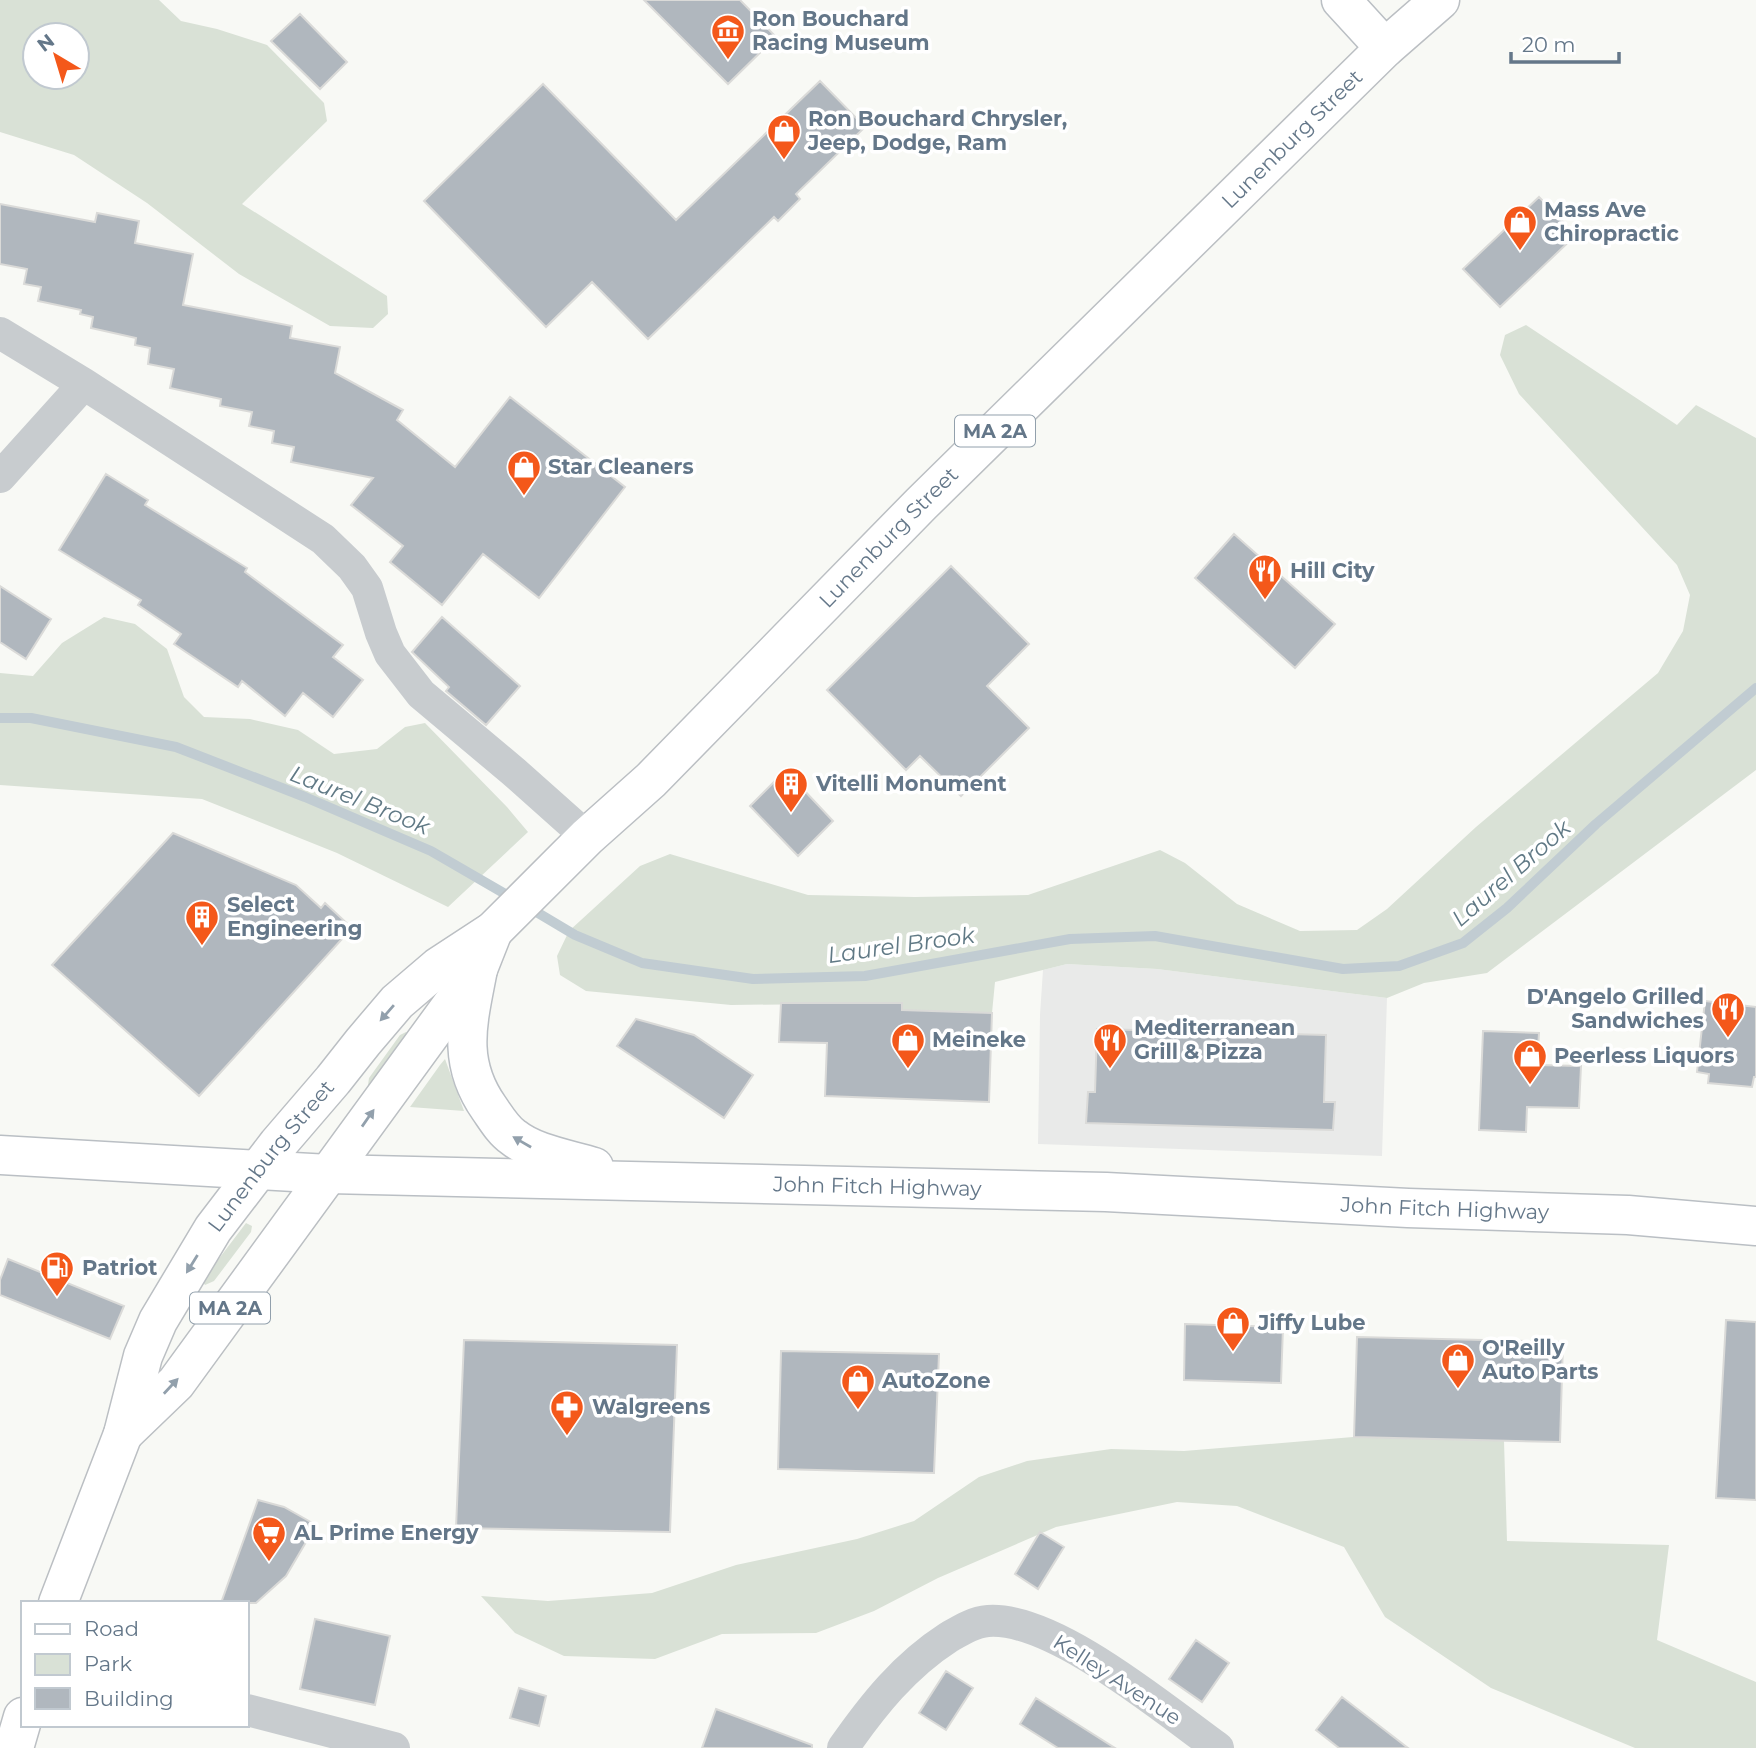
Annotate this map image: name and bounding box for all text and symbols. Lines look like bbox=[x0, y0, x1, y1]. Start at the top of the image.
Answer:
place label: Ron Bouchard Racing Museum bbox=[752, 6, 930, 55]
museum icon: Ron Bouchard Racing Museum bbox=[709, 12, 747, 61]
north arrow bbox=[21, 21, 91, 91]
scale bar bbox=[1511, 21, 1620, 65]
text: N bbox=[33, 29, 59, 57]
text: 20 m bbox=[1522, 32, 1576, 57]
street label: Lunenburg Street bbox=[1216, 64, 1367, 213]
place label: Ron Bouchard Chrysler, Jeep, Dodge, Ram bbox=[807, 106, 1067, 155]
shop icon: Ron Bouchard Chrysler, Jeep, Dodge, Ram bbox=[765, 112, 803, 161]
place label: Mass Ave Chiropractic bbox=[1544, 197, 1679, 246]
shop icon: Mass Ave Chiropractic bbox=[1501, 203, 1539, 252]
road number: MA 2A bbox=[955, 416, 1035, 446]
shop icon: Star Cleaners bbox=[505, 448, 543, 497]
place label: Star Cleaners bbox=[548, 454, 694, 479]
street label: Lunenburg Street bbox=[814, 462, 963, 613]
restaurant icon: Hill City bbox=[1246, 552, 1284, 601]
place label: Hill City bbox=[1290, 558, 1375, 583]
water label: Laurel Brook bbox=[286, 759, 435, 841]
building icon: Vitelli Monument bbox=[772, 765, 810, 814]
place label: Vitelli Monument bbox=[815, 771, 1007, 796]
water label: Laurel Brook bbox=[1446, 813, 1577, 932]
place label: Select Engineering bbox=[227, 892, 362, 941]
building icon: Select Engineering bbox=[183, 898, 221, 947]
water label: Laurel Brook bbox=[826, 921, 978, 969]
place label: D'Angelo Grilled Sandwiches bbox=[1526, 984, 1704, 1033]
restaurant icon: D'Angelo Grilled Sandwiches bbox=[1709, 990, 1747, 1039]
one-way arrow bbox=[380, 1005, 395, 1022]
place label: Mediterranean Grill & Pizza bbox=[1134, 1015, 1295, 1064]
shop icon: Meineke bbox=[889, 1021, 927, 1070]
restaurant icon: Mediterranean Grill & Pizza bbox=[1091, 1021, 1129, 1070]
place label: Meineke bbox=[932, 1027, 1026, 1052]
shop icon: Peerless Liquors bbox=[1511, 1037, 1549, 1086]
place label: Peerless Liquors bbox=[1554, 1043, 1734, 1068]
street label: Lunenburg Street bbox=[202, 1075, 339, 1237]
one-way arrow bbox=[361, 1109, 375, 1127]
one-way arrow bbox=[512, 1135, 531, 1148]
street label: John Fitch Highway bbox=[772, 1171, 982, 1201]
street label: John Fitch Highway bbox=[1339, 1191, 1550, 1224]
fuel station icon: Patriot bbox=[38, 1249, 76, 1298]
place label: Patriot bbox=[82, 1255, 157, 1280]
one-way arrow bbox=[185, 1255, 198, 1274]
road number: MA 2A bbox=[190, 1292, 270, 1324]
shop icon: Jiffy Lube bbox=[1214, 1304, 1252, 1353]
place label: Jiffy Lube bbox=[1257, 1310, 1365, 1335]
place label: O'Reilly Auto Parts bbox=[1481, 1335, 1598, 1384]
shop icon: O'Reilly Auto Parts bbox=[1439, 1341, 1477, 1390]
shop icon: AutoZone bbox=[839, 1362, 877, 1411]
place label: AutoZone bbox=[881, 1368, 990, 1393]
one-way arrow bbox=[163, 1378, 179, 1395]
pharmacy icon: Walgreens bbox=[548, 1388, 586, 1437]
place label: Walgreens bbox=[592, 1394, 710, 1419]
supermarket icon: AL Prime Energy bbox=[250, 1514, 288, 1563]
place label: AL Prime Energy bbox=[293, 1520, 479, 1545]
legend bbox=[21, 1601, 248, 1727]
text: Road bbox=[84, 1616, 139, 1641]
street label: Kelley Avenue bbox=[1049, 1629, 1186, 1730]
text: Park bbox=[84, 1651, 132, 1676]
text: Building bbox=[84, 1686, 174, 1711]

